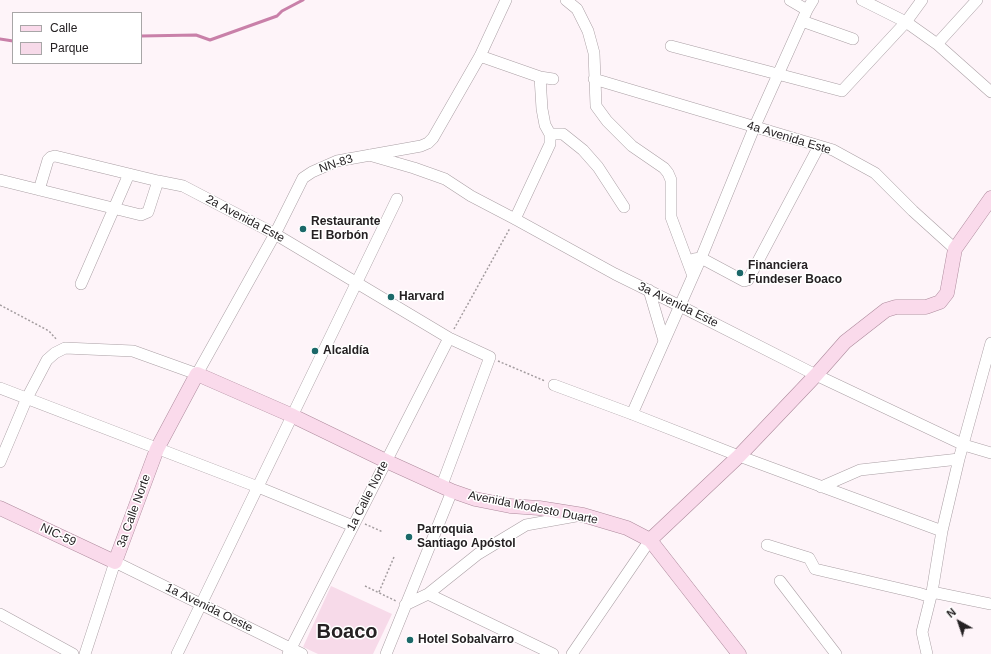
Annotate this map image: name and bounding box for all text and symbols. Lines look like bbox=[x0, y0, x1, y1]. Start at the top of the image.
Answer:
legend bbox=[12, 12, 142, 64]
text: Calle bbox=[50, 21, 77, 35]
text: Parque bbox=[50, 41, 89, 55]
street label: 4a Avenida Este bbox=[745, 118, 833, 158]
street label: NN-83 bbox=[317, 152, 355, 176]
street label: 2a Avenida Este bbox=[203, 192, 287, 246]
place label: Restaurante El Borbón bbox=[311, 215, 380, 243]
marker: Restaurante El Borbón bbox=[298, 224, 308, 234]
place label: Financiera Fundeser Boaco bbox=[748, 259, 842, 287]
marker: Financiera Fundeser Boaco bbox=[735, 268, 745, 278]
street label: 3a Avenida Este bbox=[636, 279, 720, 331]
place label: Harvard bbox=[399, 290, 444, 304]
marker: Harvard bbox=[386, 292, 396, 302]
place label: Alcaldía bbox=[323, 344, 369, 358]
marker: Alcaldía bbox=[310, 346, 320, 356]
street label: 1a Calle Norte bbox=[344, 459, 392, 533]
street label: 3a Calle Norte bbox=[114, 472, 154, 550]
street label: Avenida Modesto Duarte bbox=[467, 488, 599, 528]
street label: NIC-59 bbox=[38, 520, 78, 550]
place label: Parroquia Santiago Apóstol bbox=[417, 523, 516, 551]
marker: Parroquia Santiago Apóstol bbox=[404, 532, 414, 542]
street label: 1a Avenida Oeste bbox=[163, 581, 255, 635]
north arrow bbox=[939, 602, 979, 642]
text: N bbox=[944, 606, 958, 620]
district label: Boaco bbox=[316, 620, 378, 644]
place label: Hotel Sobalvarro bbox=[418, 633, 514, 647]
marker: Hotel Sobalvarro bbox=[405, 635, 415, 645]

